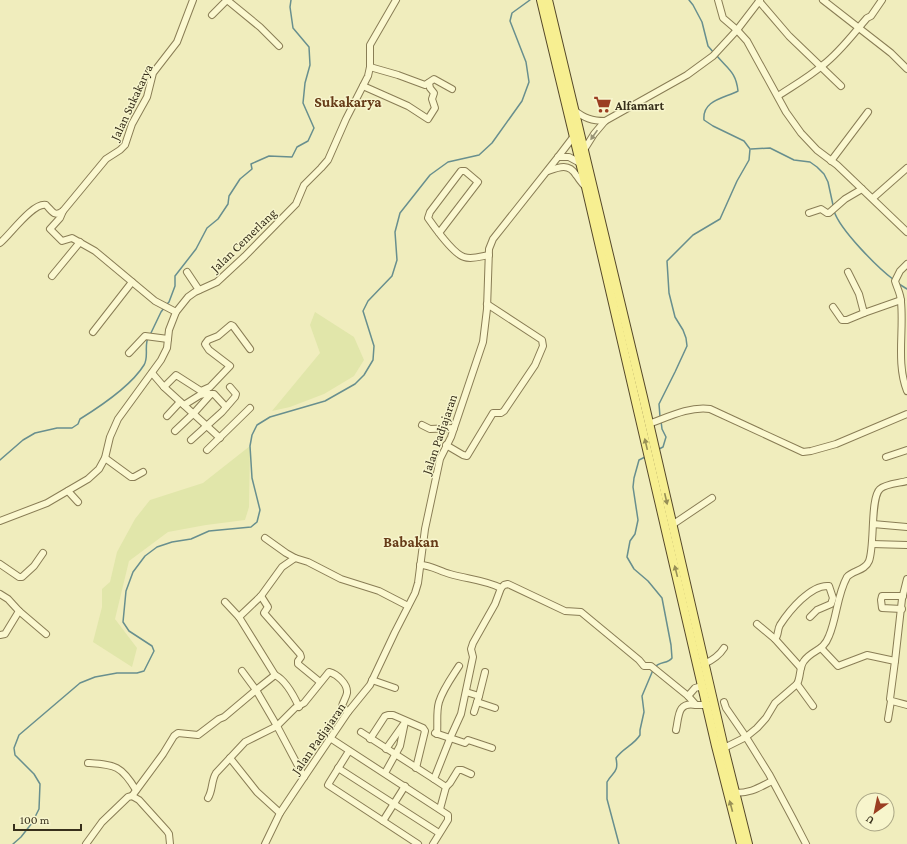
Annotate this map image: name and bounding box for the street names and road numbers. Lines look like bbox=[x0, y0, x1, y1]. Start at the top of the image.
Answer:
street label: Jalan Sukakarya bbox=[107, 62, 156, 144]
street label: Jalan Cemerlang bbox=[207, 205, 280, 276]
street label: Jalan Padjajaran bbox=[418, 392, 461, 477]
street label: Jalan Padjajaran bbox=[288, 700, 349, 778]

